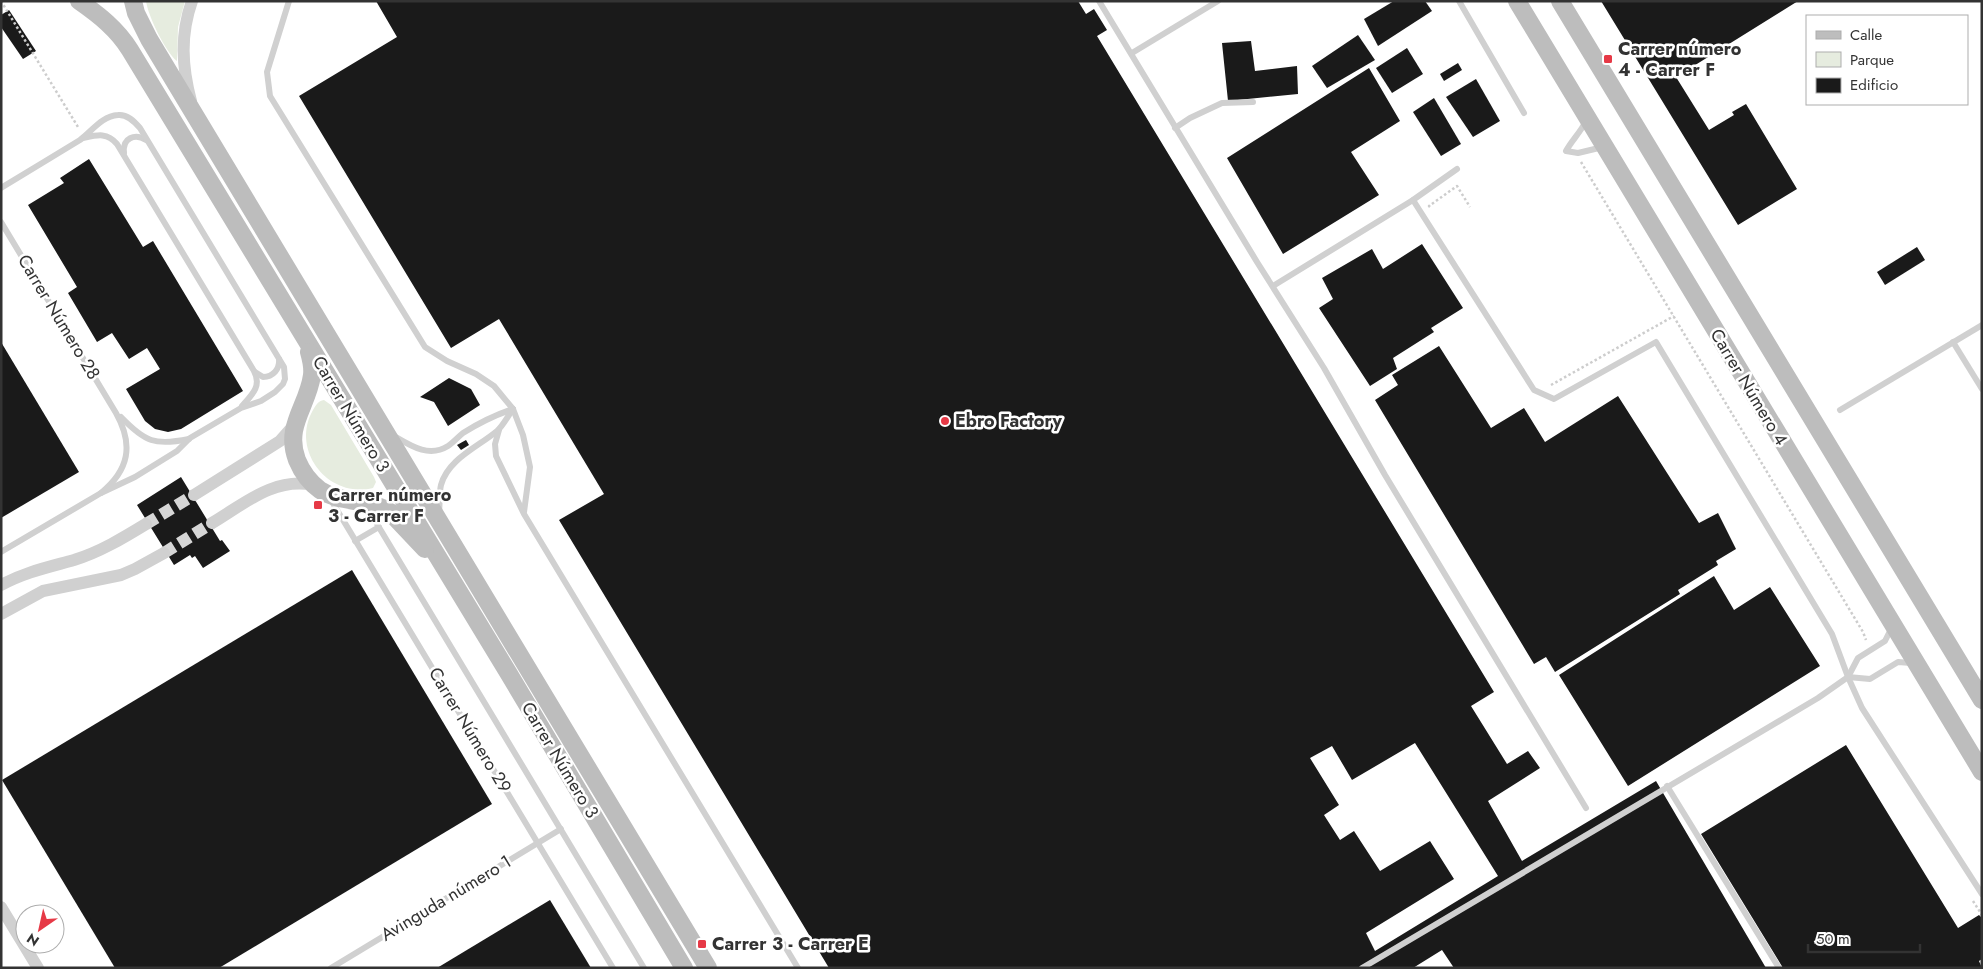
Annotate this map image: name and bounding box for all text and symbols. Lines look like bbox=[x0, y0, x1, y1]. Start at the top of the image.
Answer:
legend bbox=[1806, 15, 1968, 105]
text: Calle bbox=[1850, 24, 1882, 46]
place label: Carrer número 4 - Carrer F bbox=[1618, 36, 1742, 83]
text: Parque bbox=[1850, 49, 1894, 71]
marker: Carrer número 4 - Carrer F bbox=[1602, 53, 1614, 65]
text: Edificio bbox=[1850, 74, 1898, 96]
street label: Carrer Número 28 bbox=[11, 250, 107, 384]
street label: Carrer Número 4 bbox=[1704, 324, 1794, 450]
street label: Carrer Número 3 bbox=[306, 351, 396, 477]
place label: Ebro Factory bbox=[955, 408, 1062, 434]
marker: Ebro Factory bbox=[939, 415, 951, 427]
place label: Carrer número 3 - Carrer F bbox=[328, 482, 452, 529]
marker: Carrer número 3 - Carrer F bbox=[312, 499, 324, 511]
street label: Carrer Número 29 bbox=[422, 662, 518, 798]
street label: Carrer Número 3 bbox=[515, 697, 605, 823]
street label: Avinguda número 1 bbox=[376, 849, 516, 947]
north arrow bbox=[15, 904, 65, 954]
scale bar bbox=[1808, 922, 1920, 954]
text: N bbox=[23, 928, 43, 951]
text: 50 m bbox=[1816, 928, 1850, 950]
place label: Carrer 3 - Carrer E bbox=[712, 931, 869, 957]
marker: Carrer 3 - Carrer E bbox=[696, 938, 708, 950]

